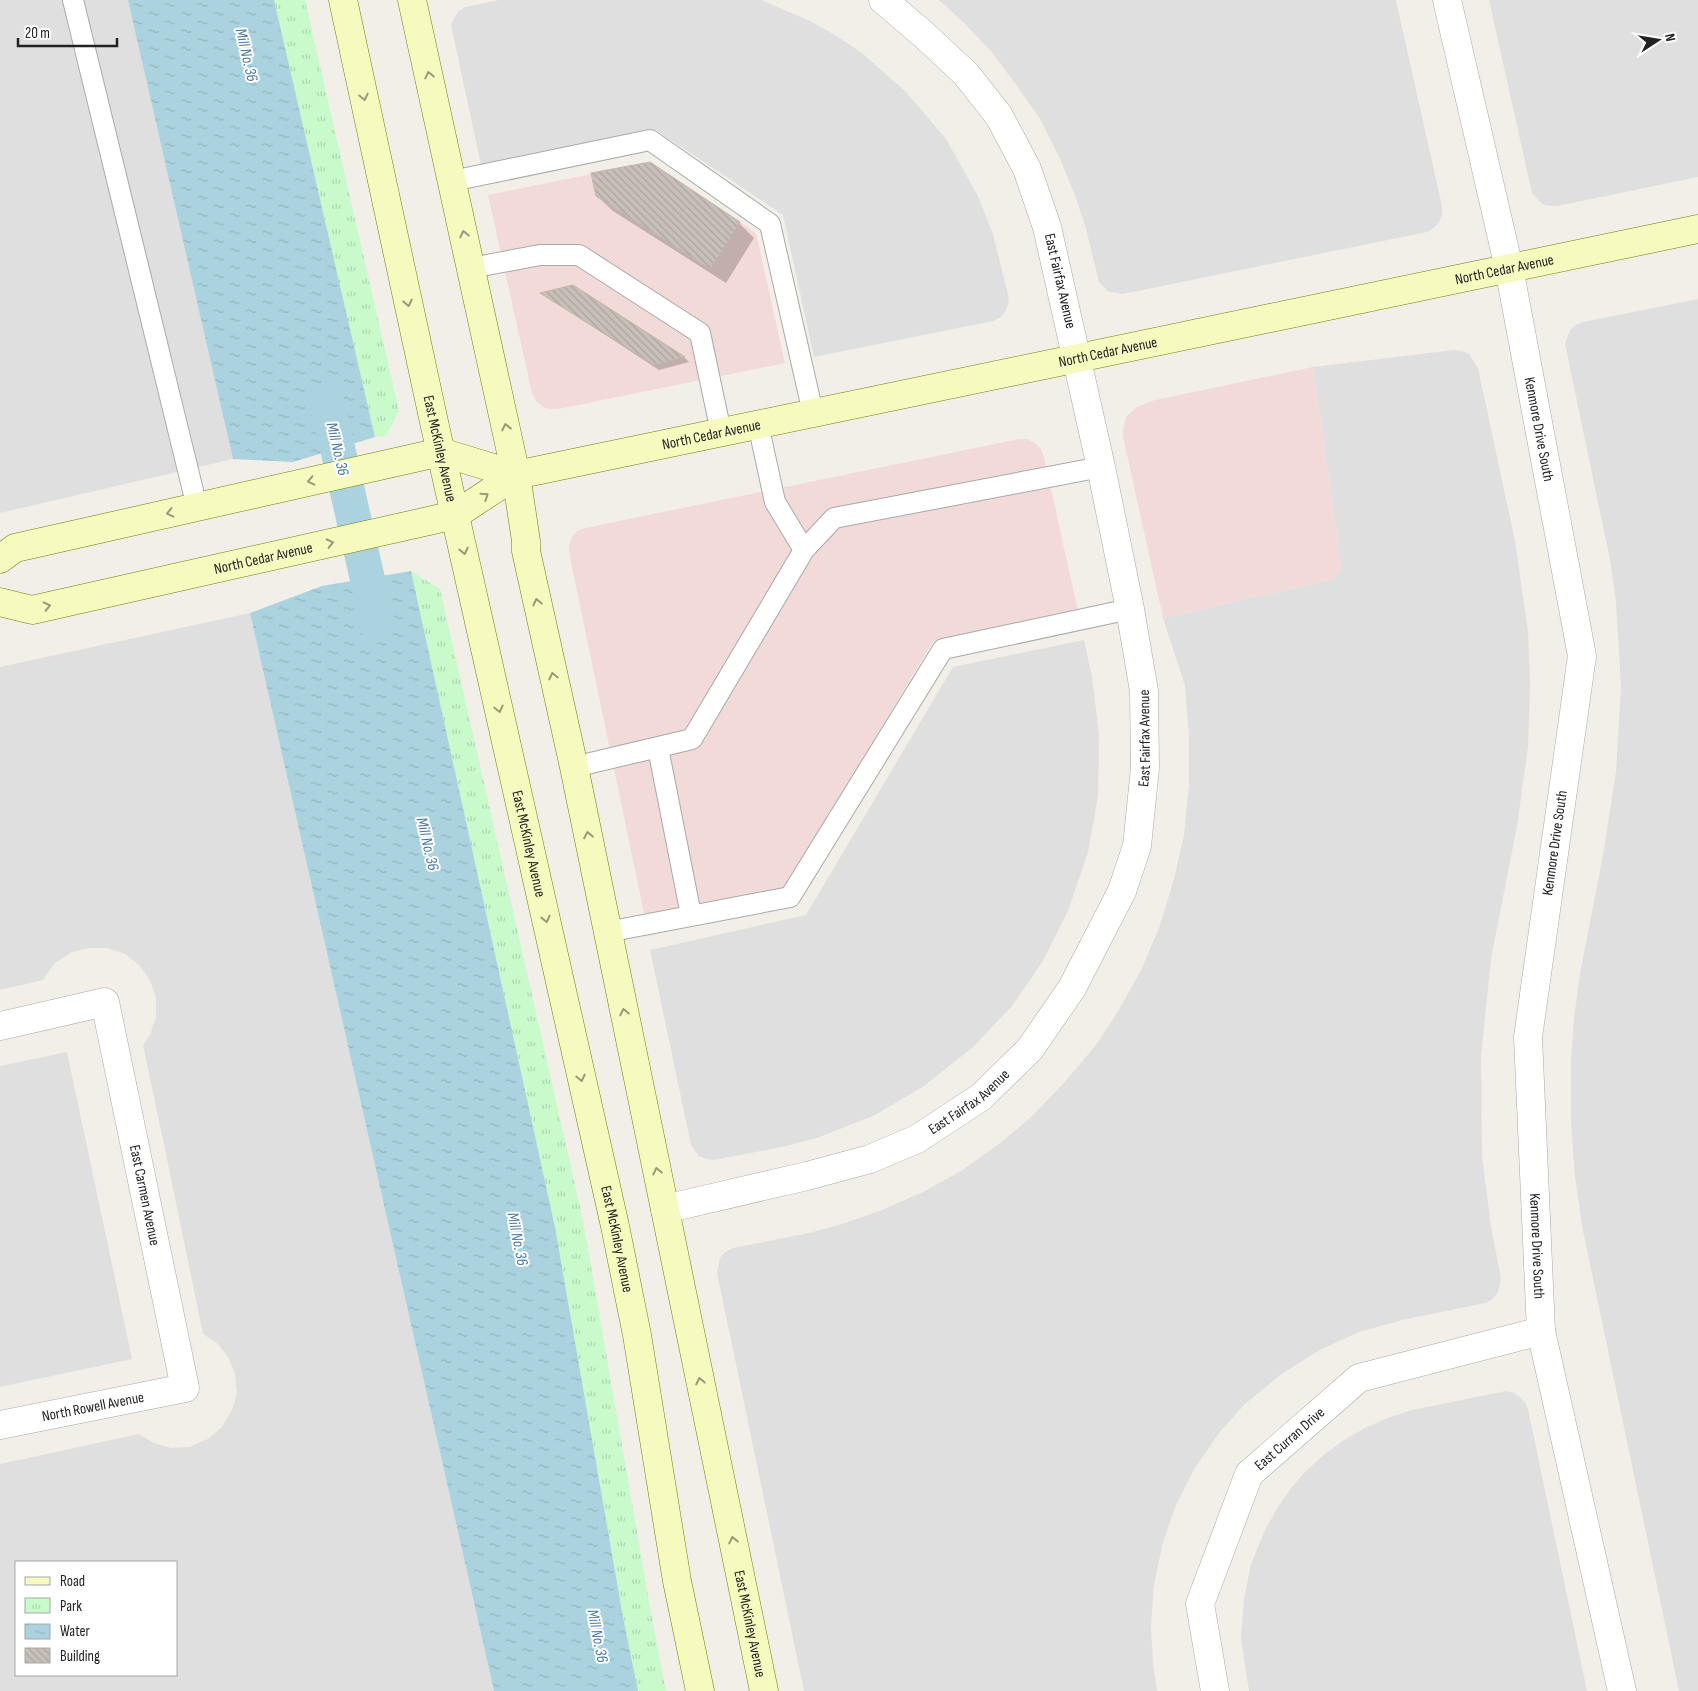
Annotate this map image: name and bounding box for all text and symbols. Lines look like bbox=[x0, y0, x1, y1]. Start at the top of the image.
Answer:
scale bar bbox=[18, 15, 116, 47]
north arrow bbox=[1633, 15, 1683, 65]
text: 20 m bbox=[25, 24, 50, 43]
water label: Mill No. 36 bbox=[231, 27, 261, 83]
text: N bbox=[1661, 32, 1679, 43]
one-way arrow bbox=[424, 71, 435, 80]
one-way arrow bbox=[358, 92, 368, 101]
one-way arrow bbox=[459, 229, 470, 238]
street label: East Fairfax Avenue bbox=[1040, 232, 1080, 330]
street label: North Cedar Avenue bbox=[1453, 250, 1555, 289]
one-way arrow bbox=[402, 299, 413, 308]
street label: North Cedar Avenue bbox=[1057, 332, 1159, 371]
street label: Kenmore Drive South bbox=[1520, 375, 1558, 483]
street label: East McKinley Avenue bbox=[419, 394, 461, 504]
street label: North Cedar Avenue bbox=[660, 415, 762, 454]
water label: Mill No. 36 bbox=[322, 421, 352, 477]
one-way arrow bbox=[501, 422, 512, 431]
one-way arrow bbox=[307, 475, 315, 486]
one-way arrow bbox=[480, 492, 489, 502]
one-way arrow bbox=[165, 507, 174, 518]
street label: North Cedar Avenue bbox=[212, 538, 314, 578]
one-way arrow bbox=[326, 538, 335, 549]
one-way arrow bbox=[458, 546, 469, 555]
one-way arrow bbox=[532, 598, 543, 607]
one-way arrow bbox=[43, 601, 52, 612]
one-way arrow bbox=[548, 672, 559, 681]
street label: East Fairfax Avenue bbox=[1134, 690, 1155, 788]
one-way arrow bbox=[493, 705, 504, 714]
street label: East McKinley Avenue bbox=[508, 789, 550, 899]
street label: Kenmore Drive South bbox=[1538, 789, 1572, 897]
water label: Mill No. 36 bbox=[412, 816, 442, 872]
one-way arrow bbox=[583, 831, 594, 840]
one-way arrow bbox=[540, 915, 551, 923]
one-way arrow bbox=[619, 1007, 629, 1016]
street label: East Fairfax Avenue bbox=[925, 1065, 1013, 1139]
one-way arrow bbox=[576, 1073, 586, 1082]
street label: East Carmen Avenue bbox=[125, 1143, 165, 1247]
one-way arrow bbox=[652, 1166, 663, 1175]
street label: East McKinley Avenue bbox=[597, 1184, 638, 1294]
street label: Kenmore Drive South bbox=[1525, 1193, 1549, 1299]
water label: Mill No. 36 bbox=[503, 1211, 531, 1267]
one-way arrow bbox=[696, 1377, 706, 1386]
street label: North Rowell Avenue bbox=[40, 1388, 146, 1426]
street label: East Curran Drive bbox=[1251, 1403, 1328, 1474]
one-way arrow bbox=[728, 1536, 739, 1545]
legend bbox=[15, 1561, 178, 1676]
street label: East McKinley Avenue bbox=[730, 1569, 770, 1679]
text: Road bbox=[60, 1572, 85, 1591]
text: Park bbox=[60, 1597, 82, 1616]
water label: Mill No. 36 bbox=[583, 1608, 611, 1664]
text: Water bbox=[60, 1622, 91, 1641]
text: Building bbox=[60, 1647, 100, 1666]

